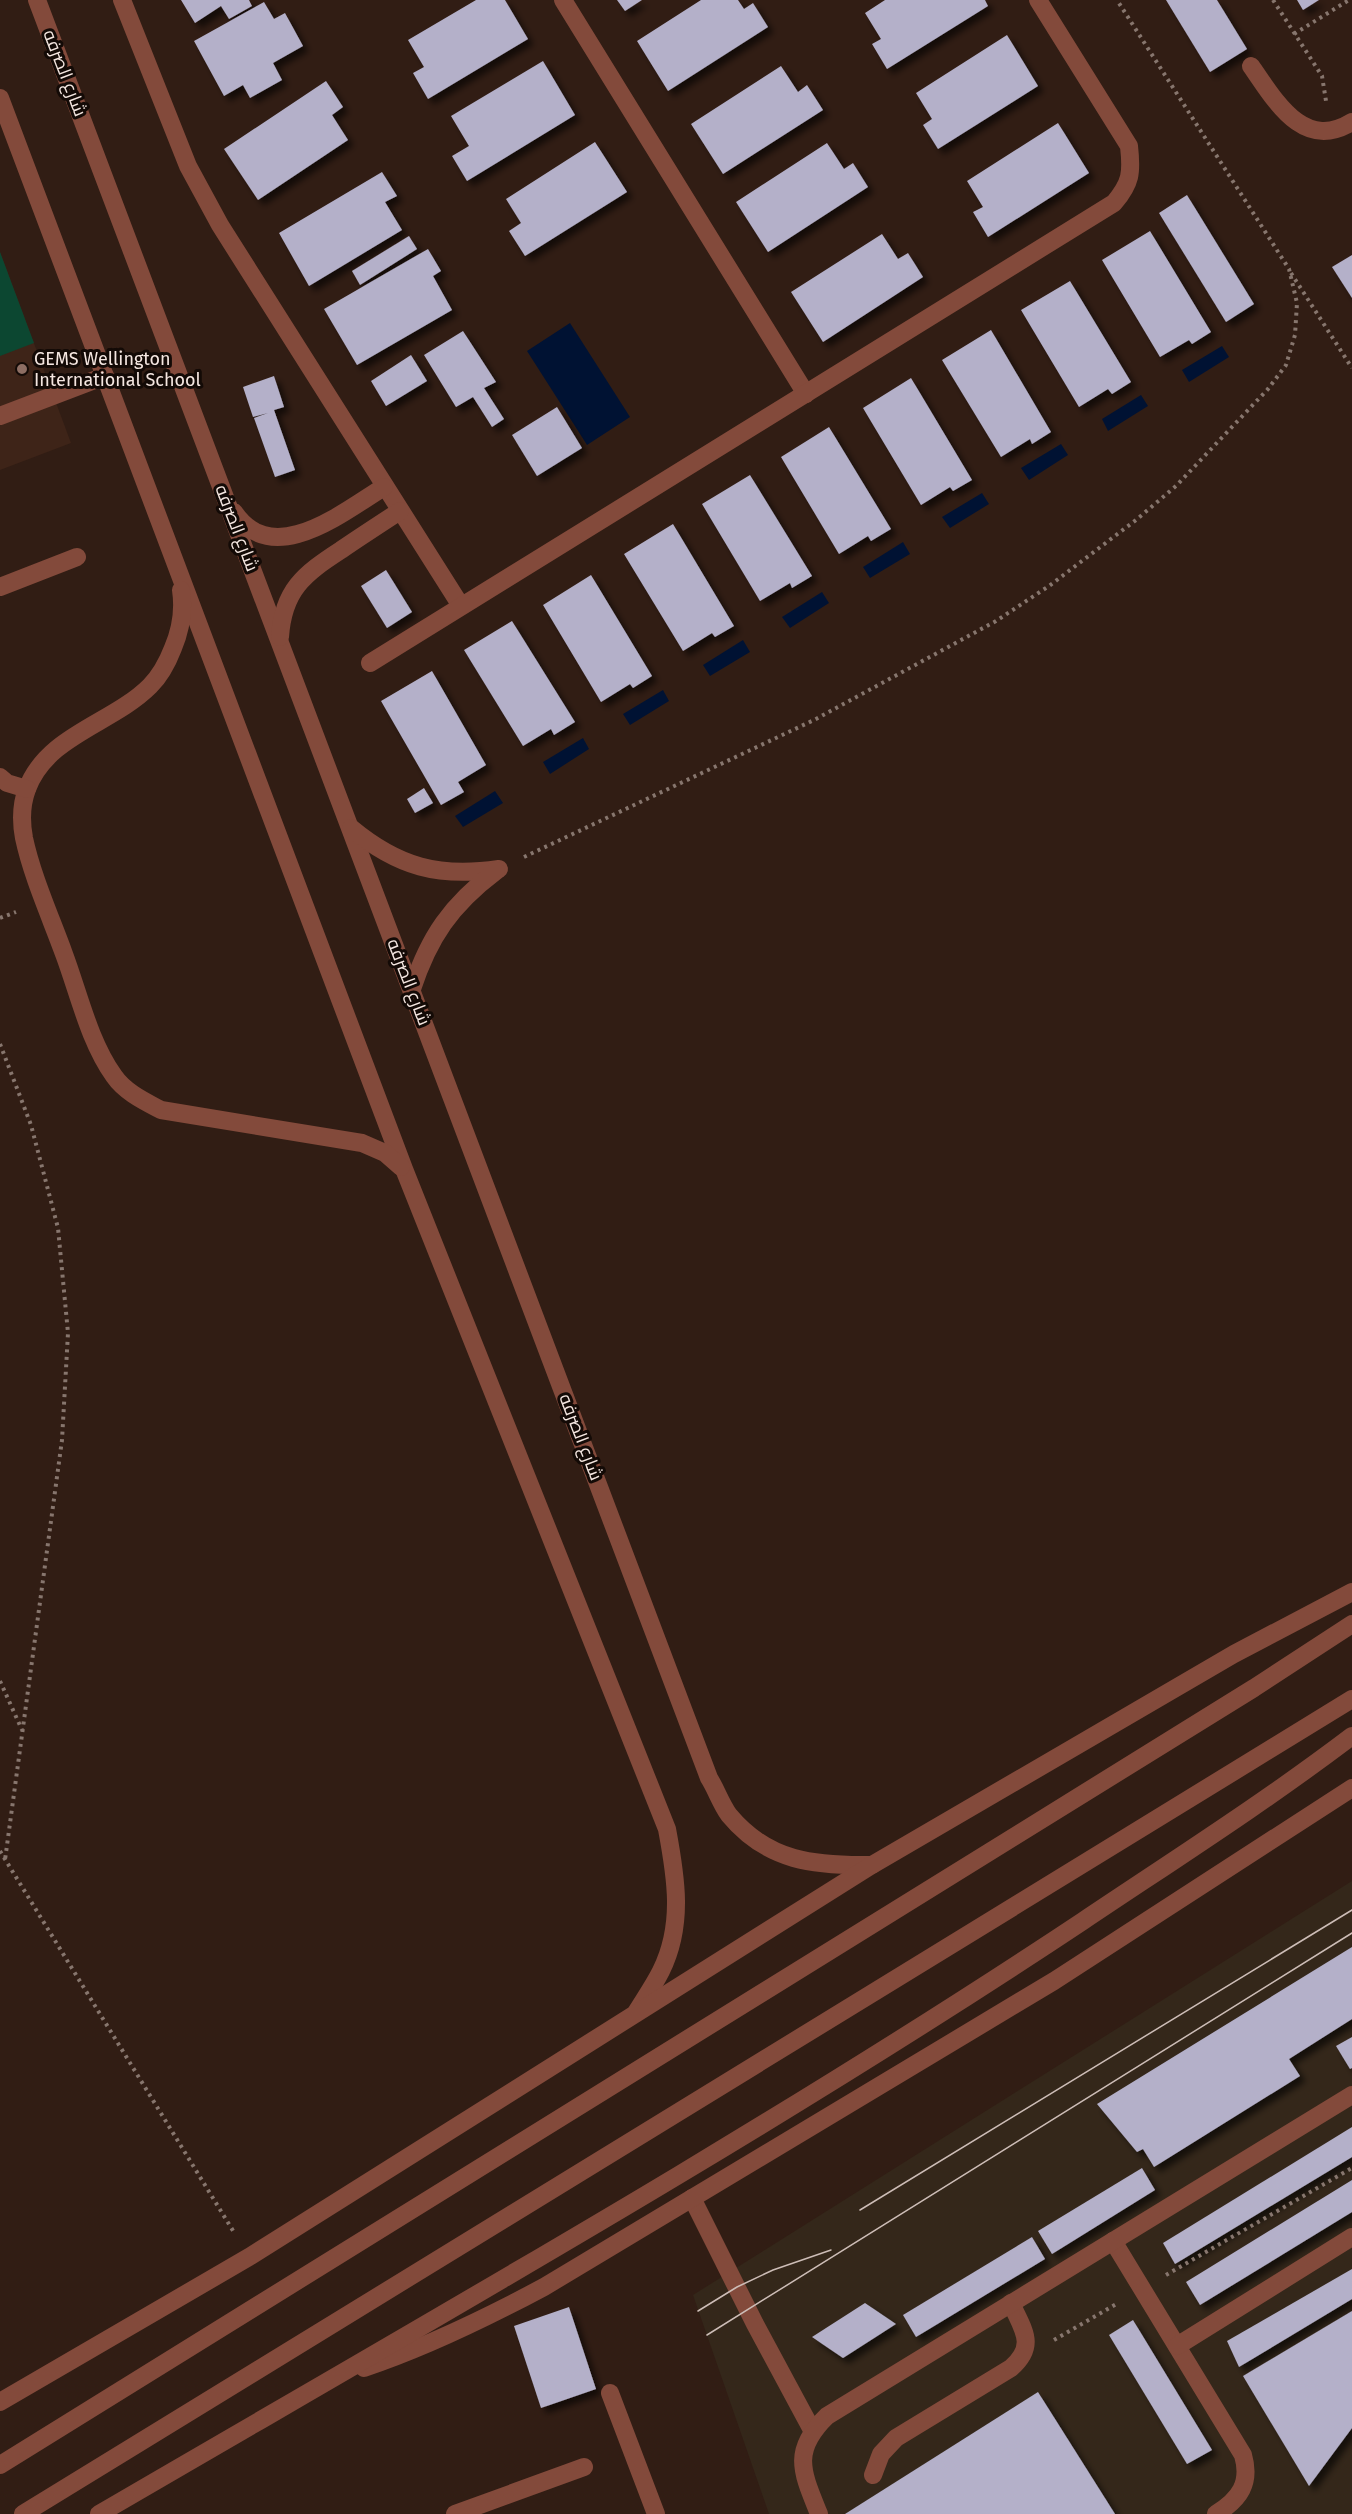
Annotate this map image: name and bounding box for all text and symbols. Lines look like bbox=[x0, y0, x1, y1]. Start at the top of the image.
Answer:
street label: شارع الصرفه bbox=[38, 27, 92, 120]
place label: GEMS Wellington International School bbox=[34, 348, 201, 391]
marker: GEMS Wellington International School bbox=[15, 362, 29, 376]
street label: شارع الصرفه bbox=[210, 482, 264, 575]
street label: شارع الصرفه bbox=[382, 936, 436, 1029]
street label: شارع الصرفه bbox=[554, 1391, 608, 1484]

